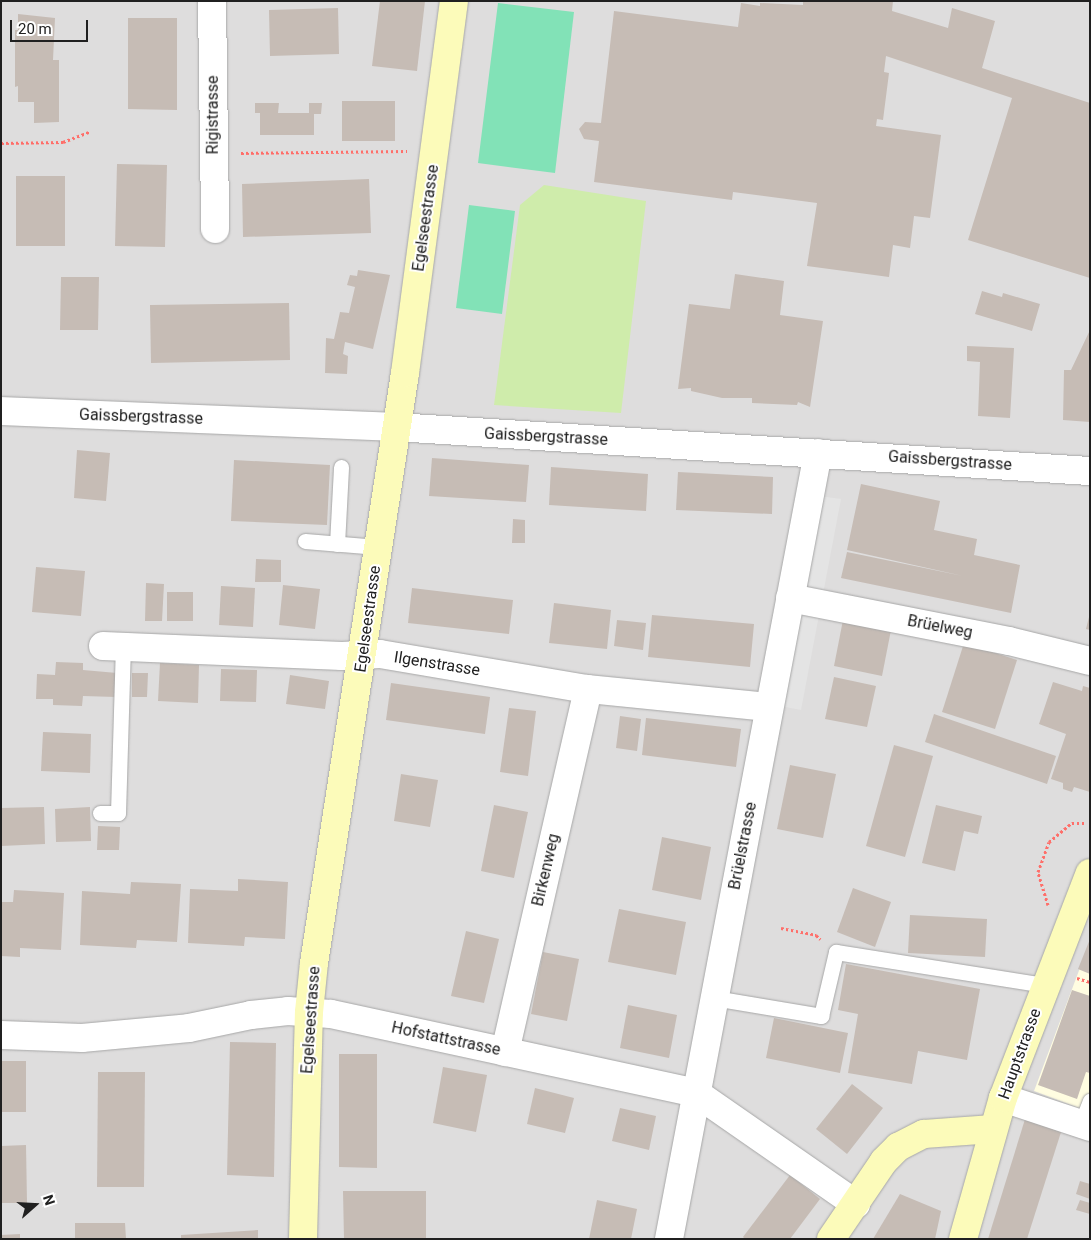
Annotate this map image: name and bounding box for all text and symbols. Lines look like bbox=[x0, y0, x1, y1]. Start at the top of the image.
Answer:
scale bar bbox=[12, 10, 90, 42]
text: 20 m bbox=[18, 20, 52, 38]
street label: Rigistrasse bbox=[203, 76, 223, 154]
street label: Egelseestrasse bbox=[409, 163, 443, 273]
street label: Gaissbergstrasse bbox=[79, 405, 203, 429]
street label: Gaissbergstrasse bbox=[484, 424, 608, 450]
street label: Gaissbergstrasse bbox=[887, 447, 1013, 475]
street label: Egelseestrasse bbox=[351, 564, 385, 674]
street label: Brüelweg bbox=[906, 611, 974, 643]
street label: Ilgenstrasse bbox=[393, 648, 481, 680]
street label: Brüelstrasse bbox=[725, 801, 761, 891]
street label: Birkenweg bbox=[528, 832, 564, 908]
street label: Egelseestrasse bbox=[298, 966, 324, 1074]
street label: Hauptstrasse bbox=[995, 1006, 1045, 1102]
street label: Hofstattstrasse bbox=[390, 1018, 502, 1060]
north arrow bbox=[10, 1180, 60, 1230]
text: N bbox=[40, 1193, 58, 1207]

